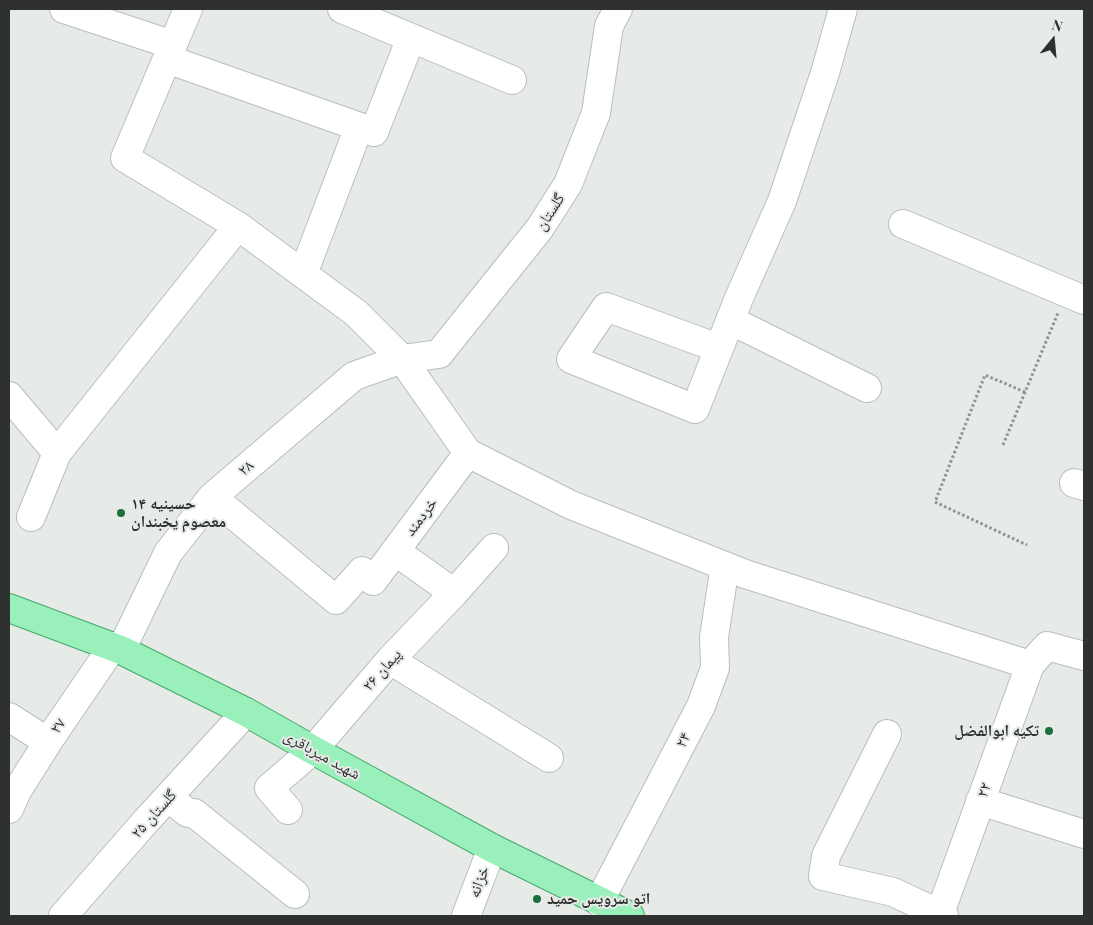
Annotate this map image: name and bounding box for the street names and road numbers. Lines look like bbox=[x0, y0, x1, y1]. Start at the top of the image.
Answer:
street label: گلستان bbox=[531, 190, 569, 234]
street label: ۲۸ bbox=[234, 456, 258, 480]
street label: خردمند bbox=[400, 494, 442, 540]
street label: پیمان ۲۶ bbox=[358, 645, 406, 695]
street label: ۲۷ bbox=[46, 715, 70, 737]
street label: شهید میرباقری bbox=[280, 726, 364, 784]
street label: ۲۴ bbox=[671, 729, 695, 751]
street label: ۲۲ bbox=[973, 780, 995, 800]
street label: گلستان ۲۵ bbox=[127, 786, 181, 842]
street label: خزانه bbox=[464, 864, 494, 900]

